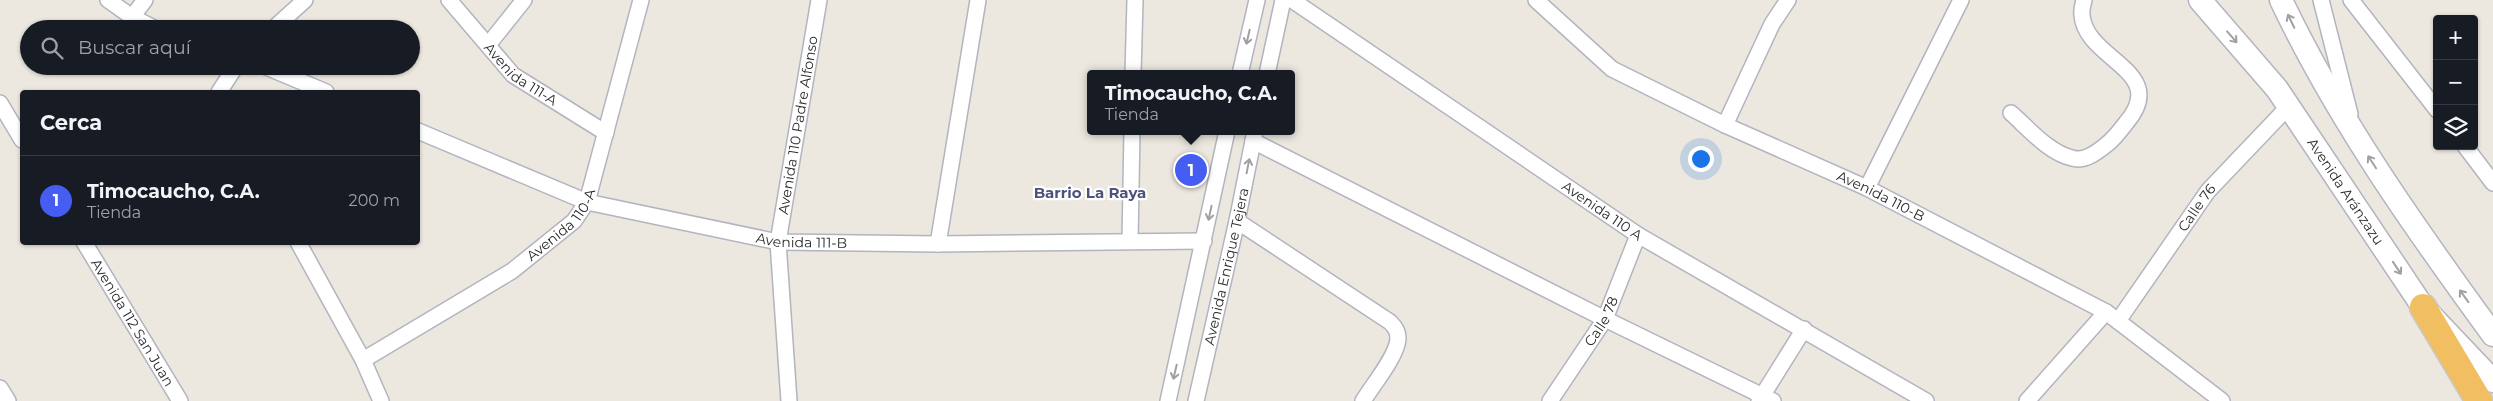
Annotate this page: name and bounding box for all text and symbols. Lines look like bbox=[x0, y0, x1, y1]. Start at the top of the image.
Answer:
one-way arrow bbox=[2286, 14, 2295, 29]
map controls bbox=[2433, 15, 2478, 150]
button: + bbox=[2433, 15, 2478, 60]
search box bbox=[20, 20, 420, 75]
one-way arrow bbox=[1243, 28, 1252, 44]
one-way arrow bbox=[2226, 30, 2238, 43]
icon: search bbox=[38, 34, 66, 62]
street label: Avenida 110 Padre Alfonso bbox=[774, 34, 822, 216]
text: Buscar aquí bbox=[78, 36, 191, 59]
street label: Avenida 111-A bbox=[480, 39, 562, 110]
button: − bbox=[2433, 60, 2478, 105]
popup bbox=[1087, 70, 1295, 135]
text: Timocaucho, C.A. bbox=[1105, 82, 1277, 105]
text: Tienda bbox=[1105, 105, 1159, 124]
button: layers bbox=[2433, 105, 2478, 150]
text: Cerca bbox=[40, 110, 102, 135]
street label: Avenida Aránzazu bbox=[2303, 134, 2388, 248]
your location bbox=[1688, 146, 1714, 172]
pin: 1 bbox=[1175, 151, 1207, 189]
one-way arrow bbox=[2367, 155, 2377, 169]
one-way arrow bbox=[1244, 158, 1253, 174]
street label: Avenida 110-B bbox=[1834, 167, 1928, 225]
street label: Avenida 110 A bbox=[1559, 177, 1647, 245]
street label: Calle 76 bbox=[2174, 179, 2220, 235]
text: Timocaucho, C.A. bbox=[87, 180, 260, 203]
district label: Barrio La Raya bbox=[1034, 183, 1146, 202]
street label: Avenida 110-A bbox=[523, 186, 599, 265]
street label: Avenida Enrique Tejera bbox=[1200, 186, 1252, 347]
text: 1 bbox=[53, 191, 59, 210]
text: 200 m bbox=[349, 191, 400, 210]
text: Tienda bbox=[87, 203, 141, 222]
one-way arrow bbox=[1205, 205, 1214, 221]
street label: Avenida 111-B bbox=[755, 229, 847, 252]
street label: Avenida 112 San Juan bbox=[87, 255, 178, 390]
one-way arrow bbox=[2392, 261, 2402, 275]
one-way arrow bbox=[2459, 289, 2469, 303]
street label: Calle 78 bbox=[1580, 294, 1622, 350]
one-way arrow bbox=[1170, 363, 1179, 379]

